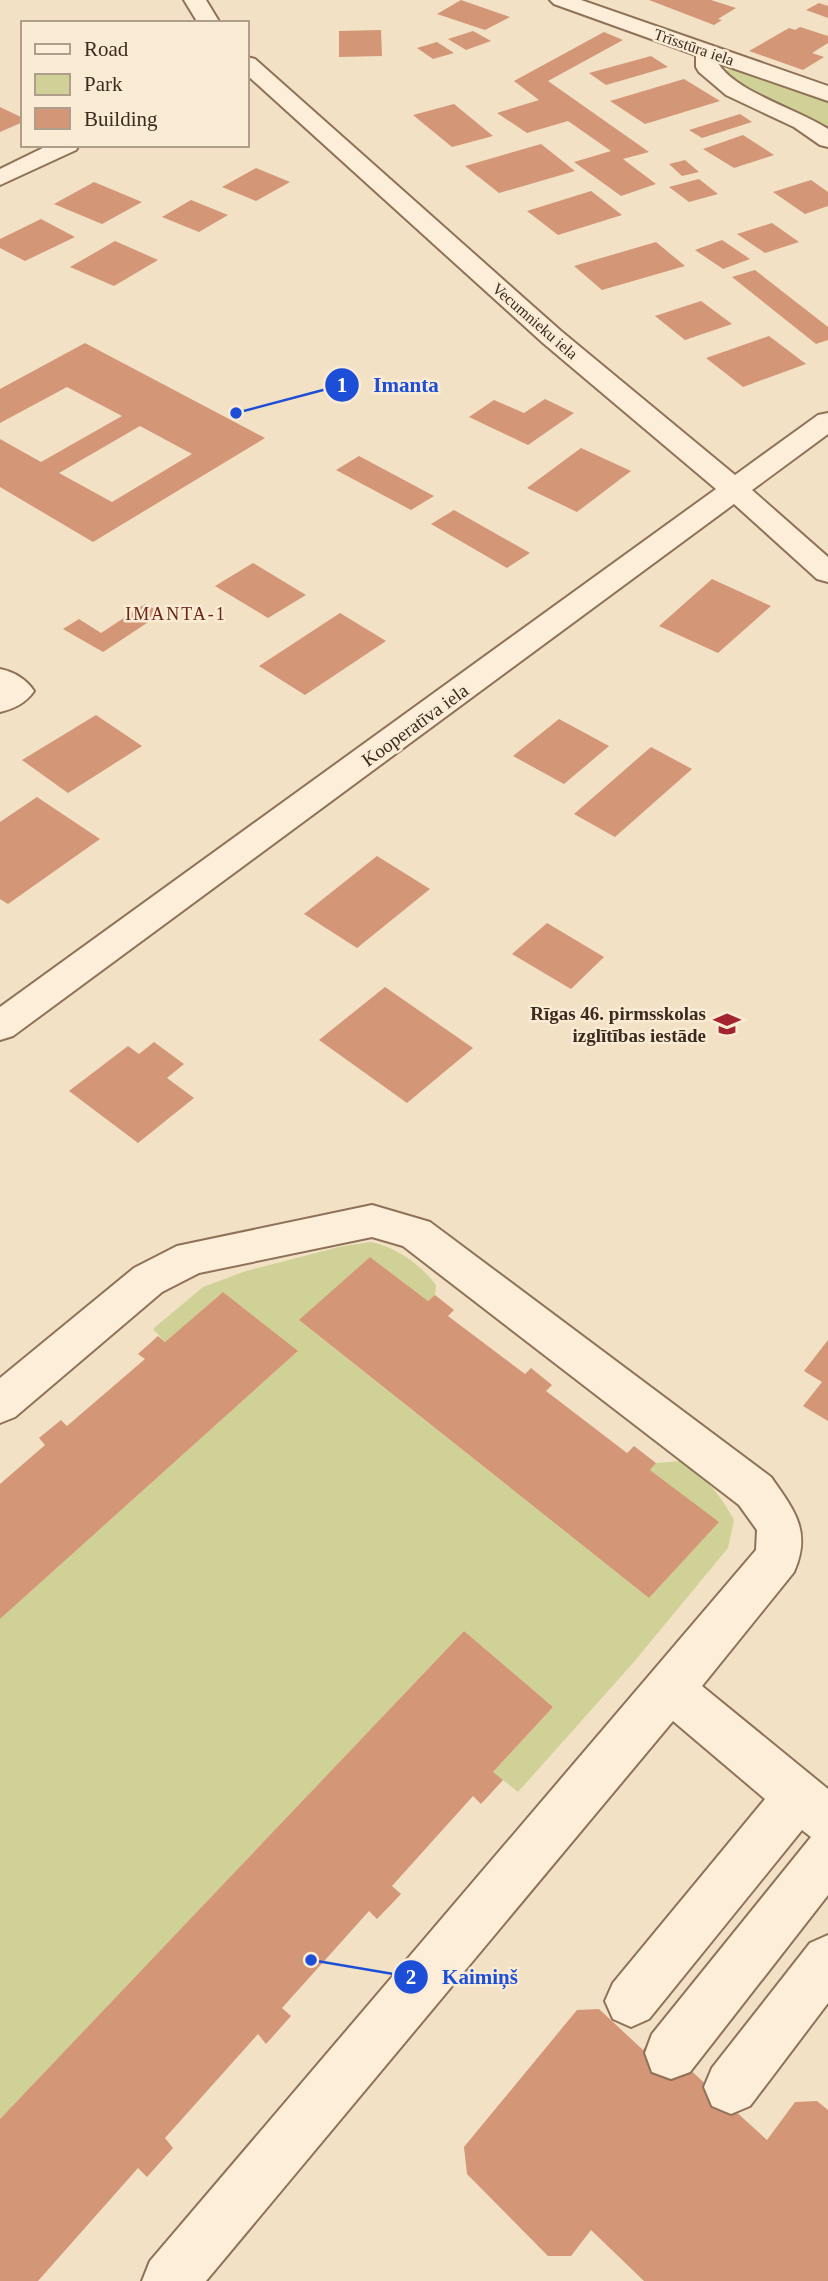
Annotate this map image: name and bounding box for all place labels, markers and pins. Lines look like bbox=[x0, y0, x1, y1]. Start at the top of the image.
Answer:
callout: Imanta bbox=[324, 364, 453, 406]
place label: Rīgas 46. pirmsskolas izglītības iestāde bbox=[530, 1003, 706, 1046]
school or university icon: Rīgas 46. pirmsskolas izglītības iestāde bbox=[712, 1009, 742, 1039]
callout: Kaimiņš bbox=[393, 1956, 532, 1998]

